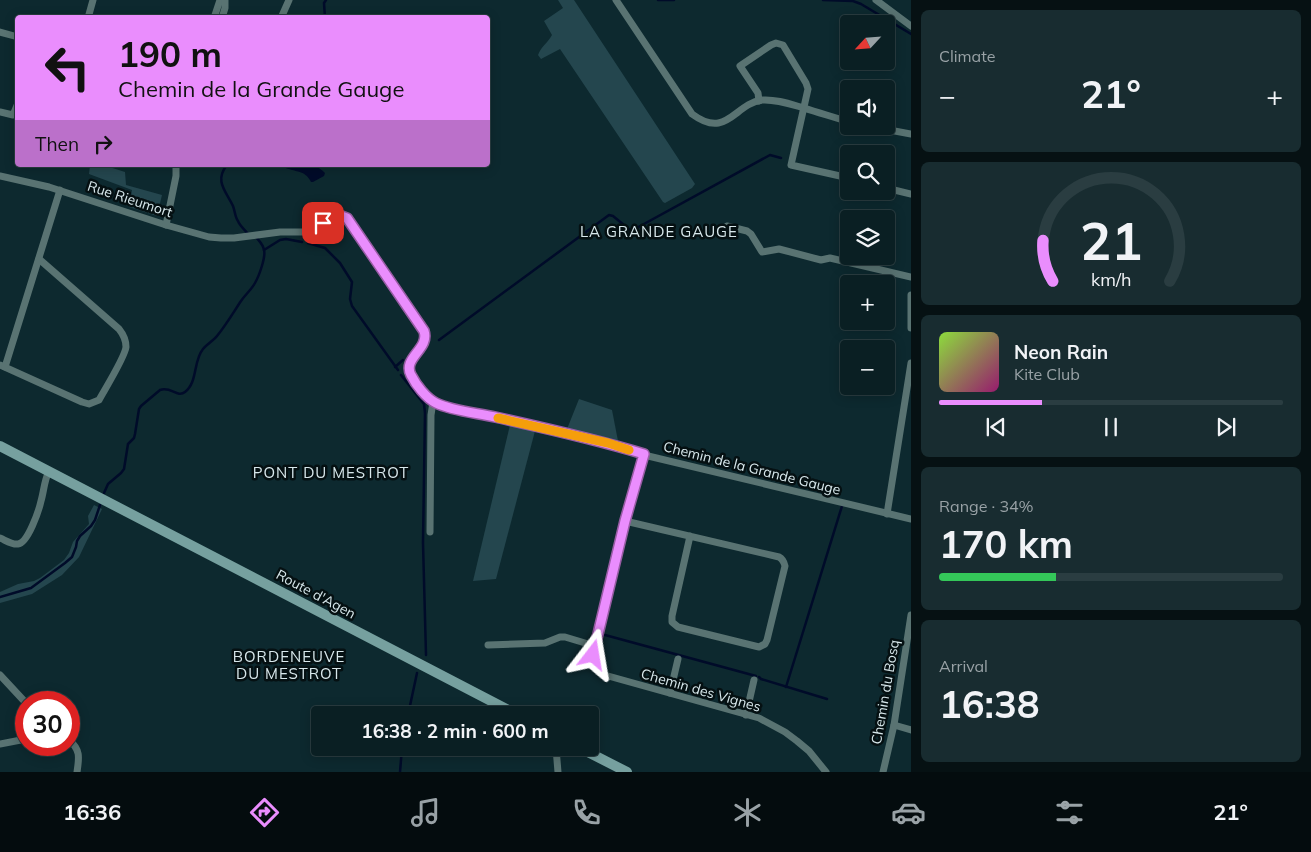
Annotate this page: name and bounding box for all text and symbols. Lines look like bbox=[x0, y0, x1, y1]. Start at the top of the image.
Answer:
north arrow bbox=[840, 15, 895, 70]
map controls bbox=[840, 15, 895, 395]
text: 190 m bbox=[118, 32, 222, 76]
icon: left bbox=[35, 35, 100, 100]
text: Climate bbox=[939, 46, 995, 66]
text: 21° bbox=[1081, 70, 1141, 118]
text: Chemin de la Grande Gauge bbox=[118, 75, 404, 103]
text: − bbox=[939, 78, 956, 113]
text: + bbox=[1266, 78, 1283, 113]
button: sound bbox=[840, 80, 895, 135]
icon: right bbox=[89, 130, 117, 158]
text: Then bbox=[35, 132, 79, 156]
button: search bbox=[840, 145, 895, 200]
street label: Rue Rieumort bbox=[85, 177, 175, 221]
pin bbox=[302, 202, 344, 244]
text: 21 bbox=[1080, 208, 1142, 273]
icon: arrive bbox=[309, 209, 337, 237]
button: layers bbox=[840, 210, 895, 265]
district label: LA GRANDE GAUGE bbox=[580, 222, 738, 241]
text: km/h bbox=[1091, 268, 1131, 290]
button: + bbox=[840, 275, 895, 330]
button: − bbox=[840, 340, 895, 395]
text: Neon Rain bbox=[1014, 340, 1108, 364]
text: Kite Club bbox=[1014, 364, 1080, 384]
icon: previous bbox=[982, 413, 1010, 441]
icon: pause bbox=[1097, 413, 1125, 441]
icon: next bbox=[1212, 413, 1240, 441]
street label: Chemin de la Grande Gauge bbox=[661, 437, 843, 499]
district label: PONT DU MESTROT bbox=[253, 463, 409, 482]
text: Range · 34% bbox=[939, 496, 1034, 516]
text: 170 km bbox=[939, 520, 1073, 568]
street label: Route d'Agen bbox=[273, 565, 359, 623]
position arrow bbox=[566, 628, 618, 680]
street label: Chemin du Bosq bbox=[867, 638, 903, 746]
district label: BORDENEUVE DU MESTROT bbox=[233, 647, 345, 683]
text: Arrival bbox=[939, 656, 988, 676]
street label: Chemin des Vignes bbox=[639, 664, 763, 716]
text: 16:38 bbox=[939, 680, 1040, 728]
speed limit sign: 30 bbox=[15, 691, 80, 756]
text: 16:38 · 2 min · 600 m bbox=[361, 719, 549, 743]
icon: directions bbox=[247, 795, 282, 830]
icon: music bbox=[408, 795, 443, 830]
icon: phone bbox=[569, 795, 604, 830]
icon: climate bbox=[730, 795, 765, 830]
icon: car bbox=[891, 795, 926, 830]
icon: filters bbox=[1052, 795, 1087, 830]
text: 16:36 bbox=[63, 798, 121, 826]
text: 21° bbox=[1213, 798, 1248, 826]

